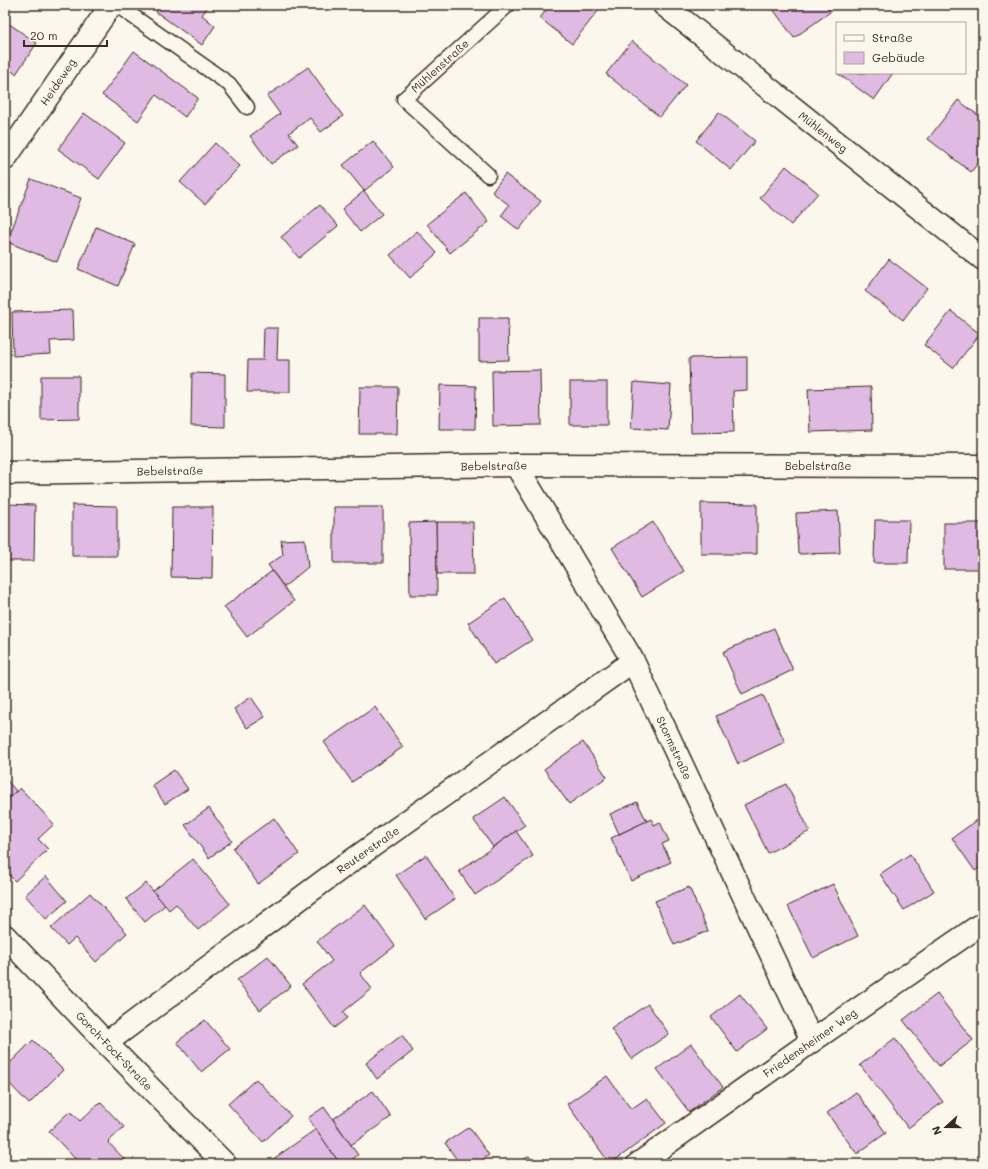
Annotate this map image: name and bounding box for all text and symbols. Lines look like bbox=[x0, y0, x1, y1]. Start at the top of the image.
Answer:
scale bar bbox=[24, 22, 107, 48]
legend bbox=[836, 22, 966, 74]
text: 20 m bbox=[30, 27, 58, 43]
text: Straße bbox=[872, 29, 913, 45]
street label: Mühlenstraße bbox=[408, 36, 472, 96]
text: Gebäude bbox=[872, 49, 925, 65]
street label: Heideweg bbox=[36, 55, 79, 108]
street label: Mühlenweg bbox=[796, 108, 851, 155]
street label: Bebelstraße bbox=[461, 457, 528, 474]
street label: Bebelstraße bbox=[785, 458, 851, 473]
street label: Bebelstraße bbox=[137, 462, 204, 479]
street label: Stormstraße bbox=[653, 714, 696, 782]
street label: Reuterstraße bbox=[333, 822, 402, 877]
street label: Friedensheimer Weg bbox=[760, 1005, 859, 1081]
street label: Gorch-Fock-Straße bbox=[73, 1008, 156, 1094]
north arrow bbox=[926, 1107, 966, 1147]
text: N bbox=[928, 1124, 945, 1137]

